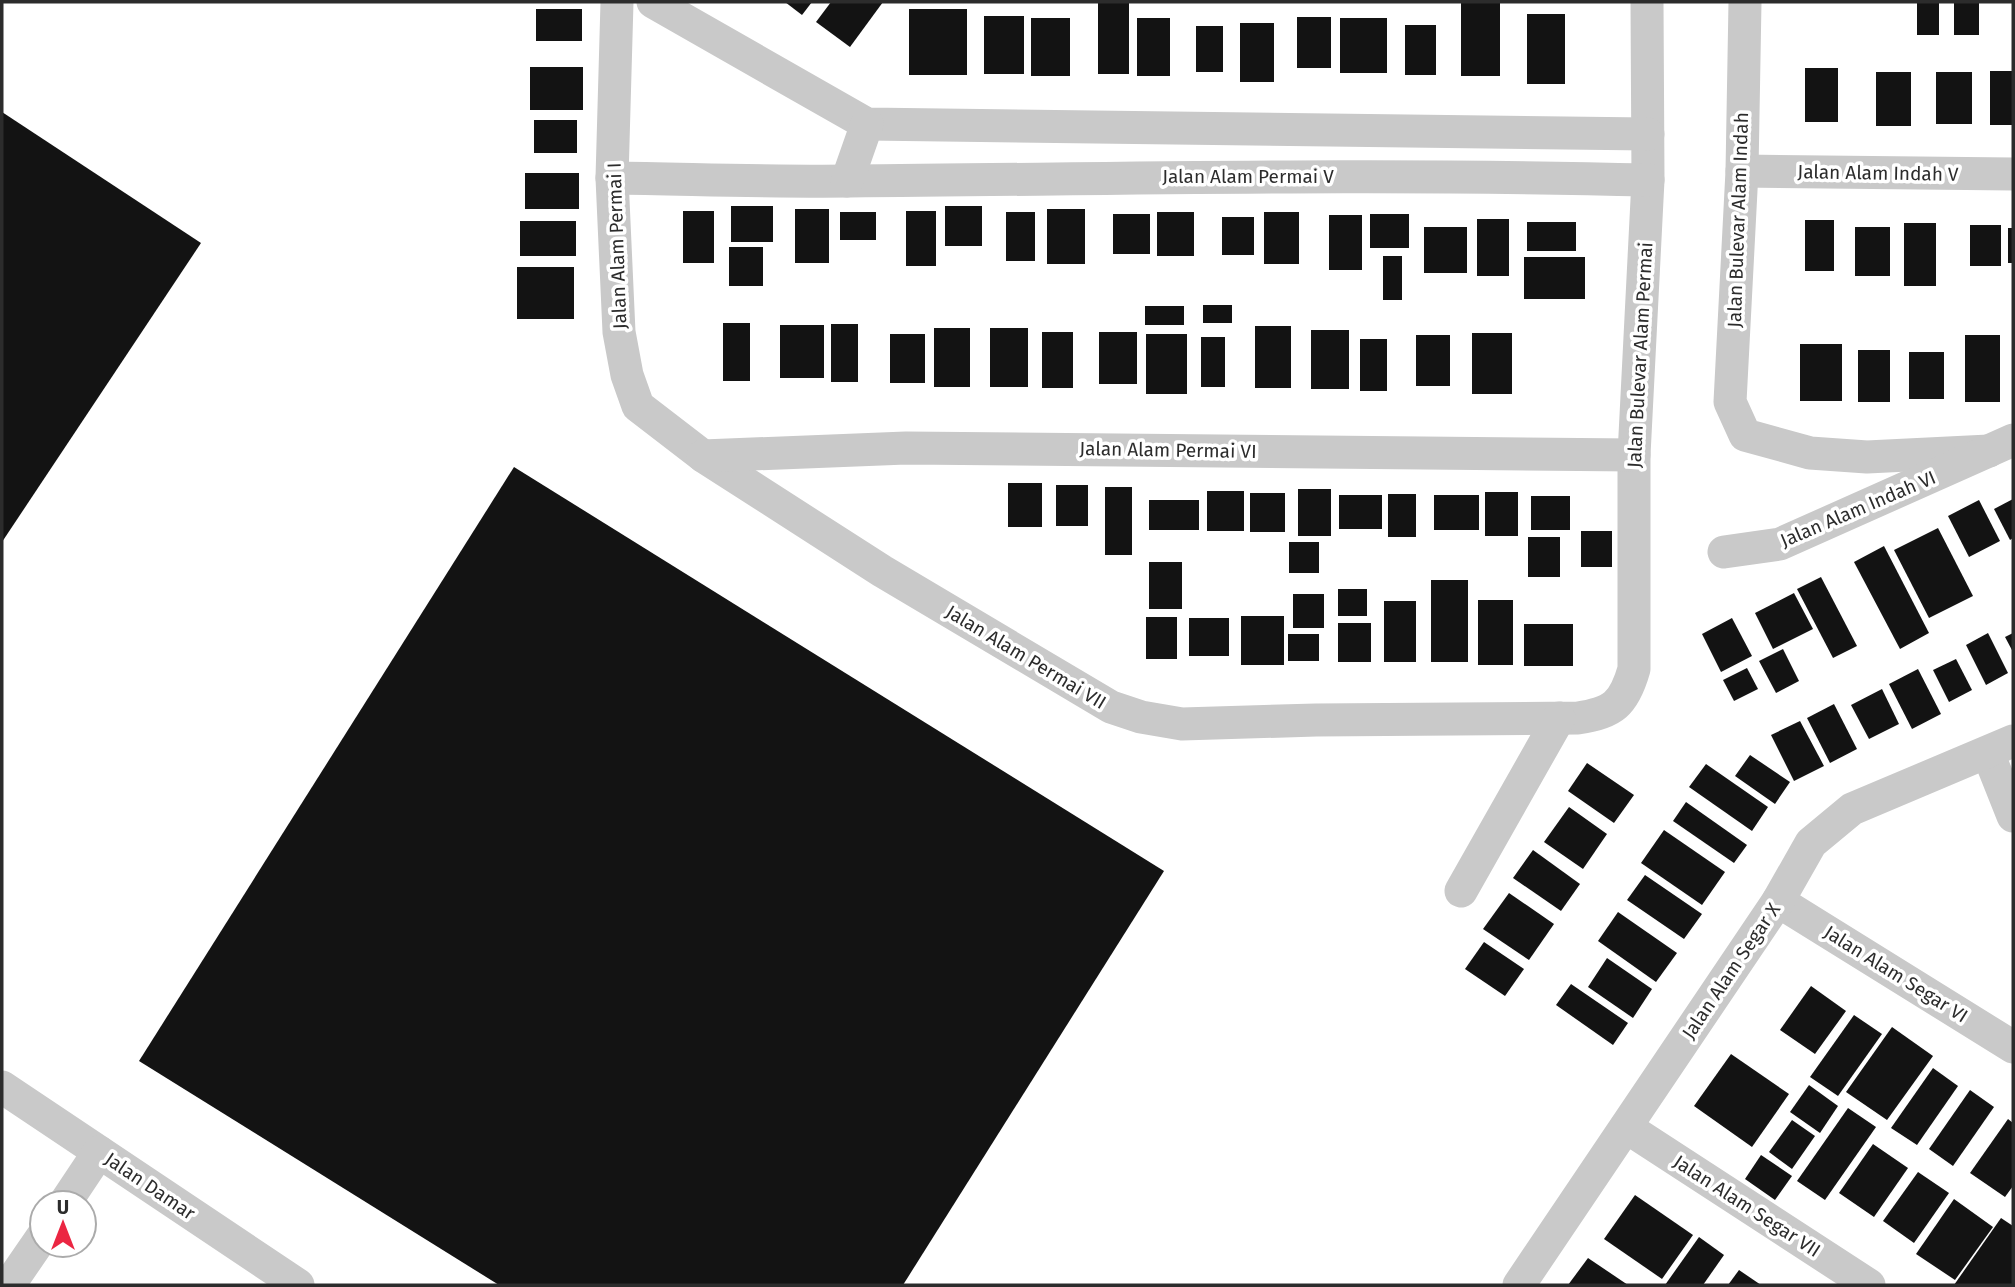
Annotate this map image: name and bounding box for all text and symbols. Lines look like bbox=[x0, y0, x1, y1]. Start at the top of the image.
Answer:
street label: Jalan Bulevar Alam Indah bbox=[1723, 112, 1753, 328]
street label: Jalan Alam Indah V bbox=[1797, 160, 1959, 186]
street label: Jalan Alam Permai I bbox=[603, 162, 631, 330]
street label: Jalan Alam Permai V bbox=[1162, 165, 1334, 188]
street label: Jalan Bulevar Alam Permai bbox=[1623, 241, 1657, 469]
street label: Jalan Alam Permai VI bbox=[1079, 437, 1257, 463]
street label: Jalan Alam Indah VI bbox=[1777, 466, 1939, 552]
street label: Jalan Alam Permai VII bbox=[942, 600, 1110, 714]
street label: Jalan Alam Segar X bbox=[1677, 898, 1785, 1043]
street label: Jalan Alam Segar VI bbox=[1820, 921, 1972, 1027]
street label: Jalan Damar bbox=[100, 1147, 200, 1225]
street label: Jalan Alam Segar VII bbox=[1669, 1150, 1825, 1262]
north arrow bbox=[28, 1189, 98, 1259]
text: U bbox=[57, 1196, 69, 1219]

